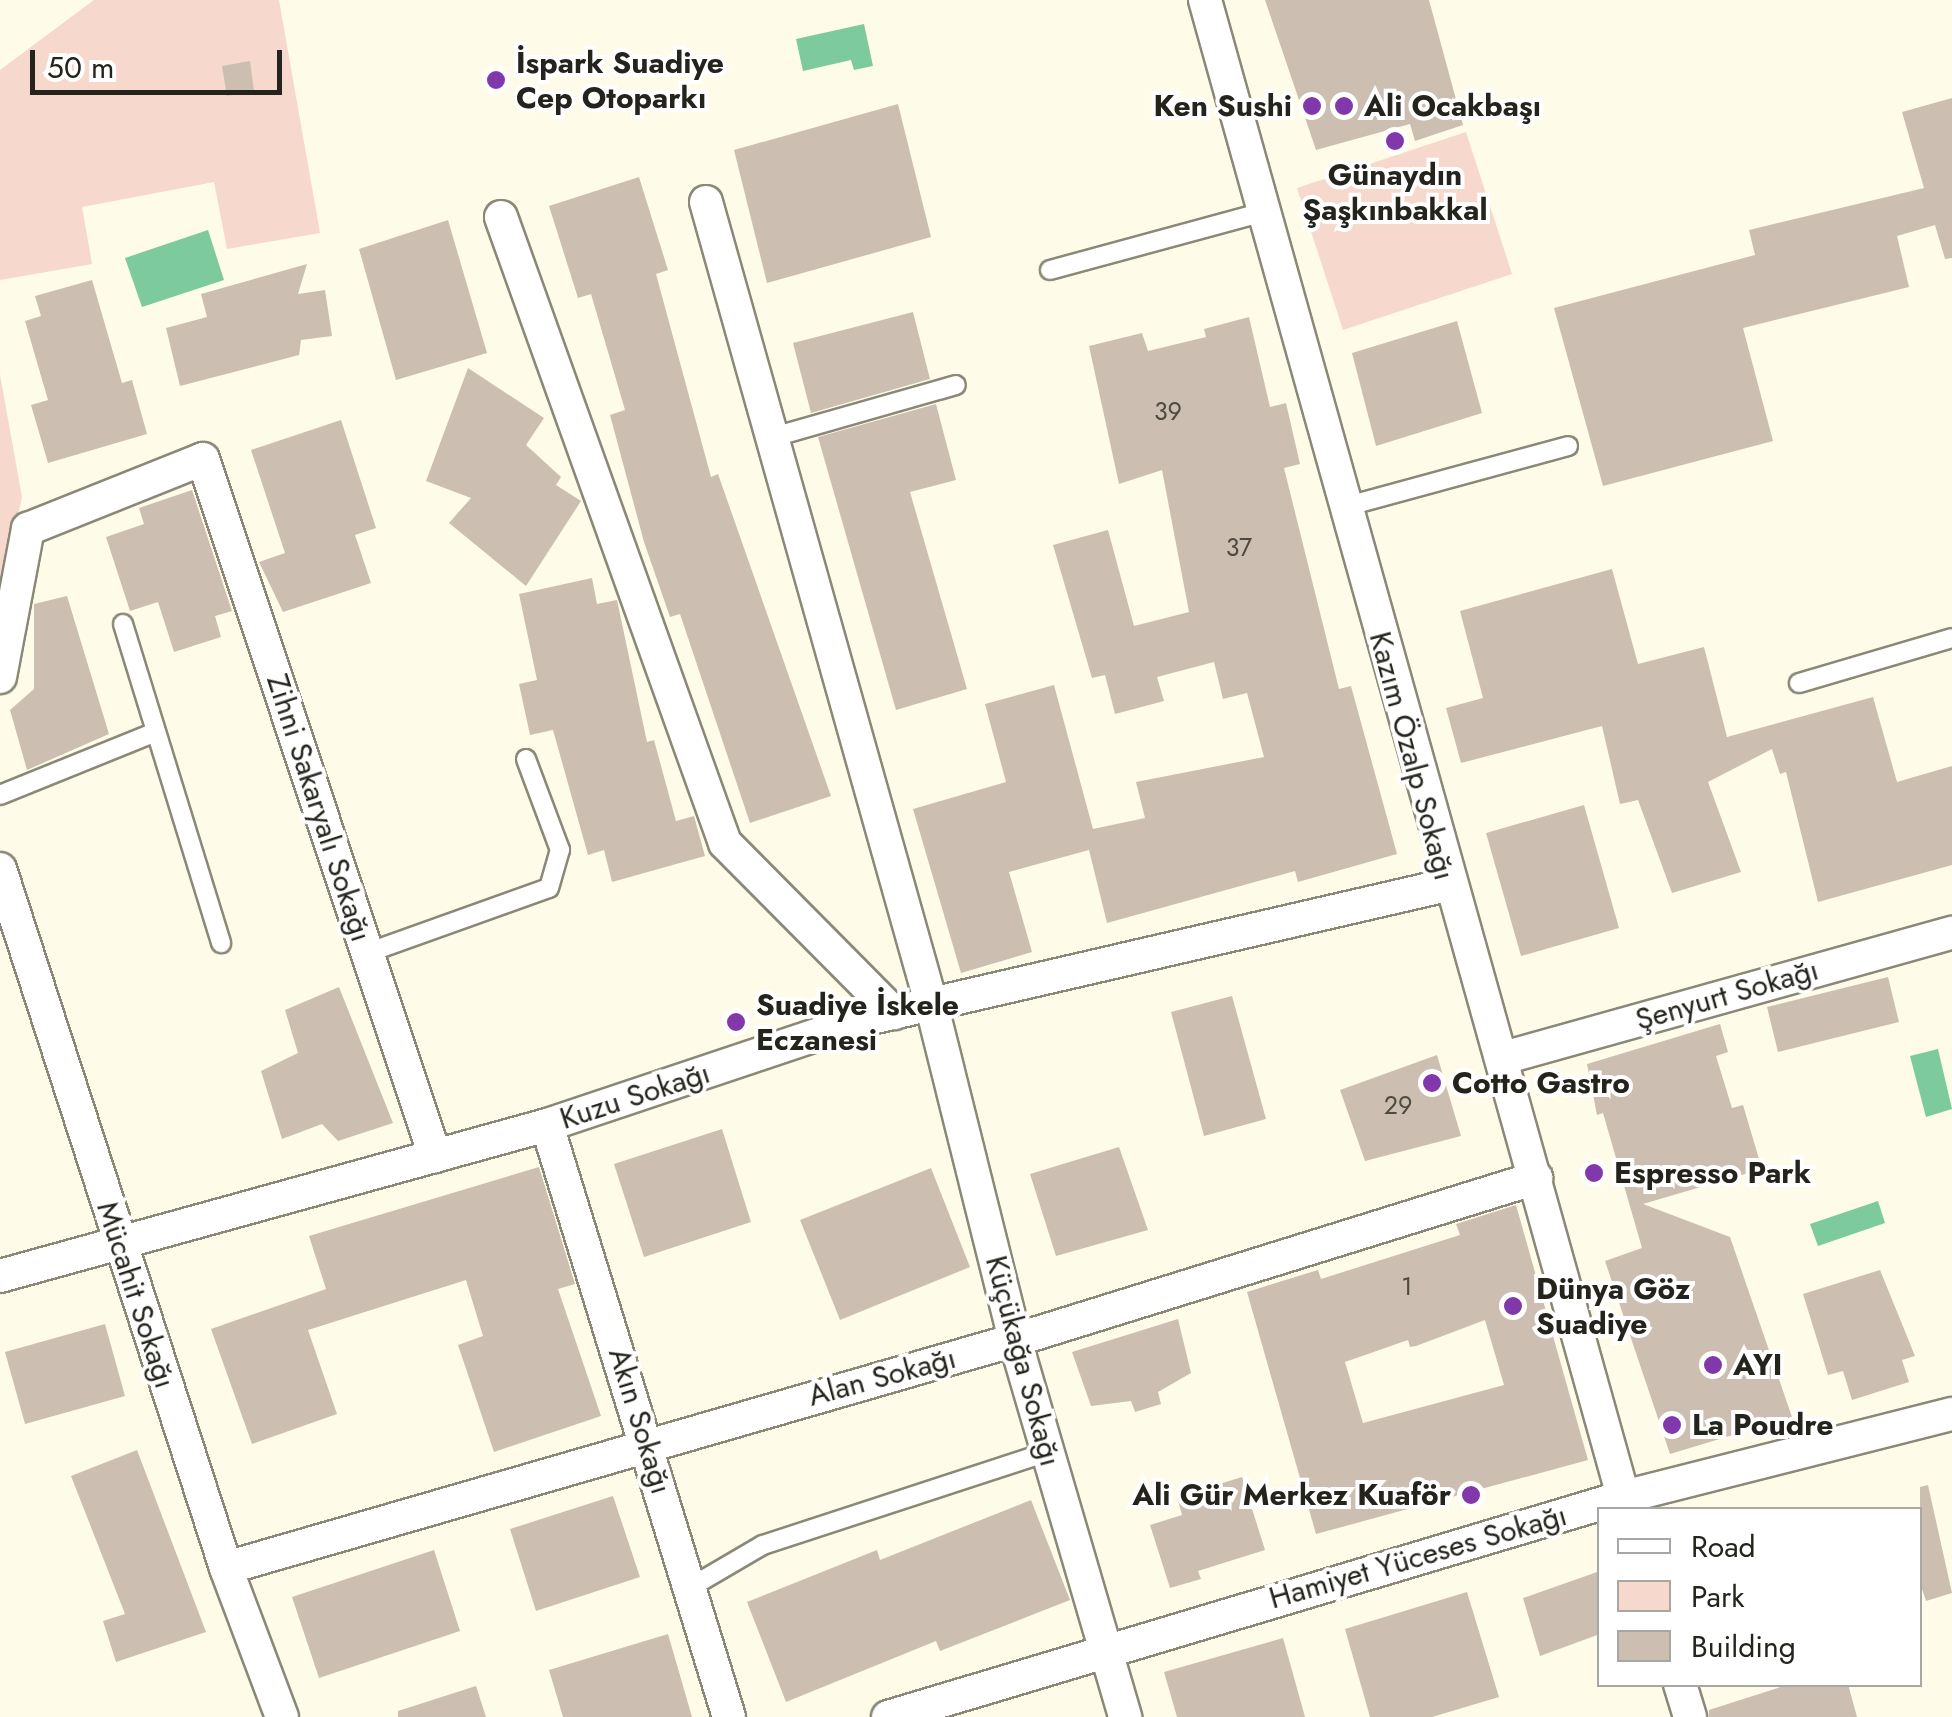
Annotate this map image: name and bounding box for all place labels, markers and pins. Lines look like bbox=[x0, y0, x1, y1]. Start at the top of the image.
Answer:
place label: İspark Suadiye Cep Otoparkı bbox=[516, 45, 724, 116]
marker: İspark Suadiye Cep Otoparkı bbox=[485, 69, 507, 91]
place label: Ken Sushi bbox=[1153, 88, 1292, 124]
place label: Ali Ocakbaşı bbox=[1364, 88, 1541, 124]
marker: Ken Sushi bbox=[1301, 95, 1323, 117]
marker: Ali Ocakbaşı bbox=[1333, 95, 1355, 117]
marker: Günaydın Şaşkınbakkal bbox=[1384, 130, 1406, 152]
place label: Günaydın Şaşkınbakkal bbox=[1302, 157, 1488, 228]
place label: Suadiye İskele Eczanesi bbox=[756, 987, 959, 1058]
marker: Suadiye İskele Eczanesi bbox=[725, 1011, 747, 1033]
place label: Cotto Gastro bbox=[1452, 1065, 1630, 1101]
marker: Cotto Gastro bbox=[1421, 1072, 1443, 1094]
place label: Espresso Park bbox=[1614, 1155, 1811, 1191]
marker: Espresso Park bbox=[1583, 1162, 1605, 1184]
place label: Dünya Göz Suadiye bbox=[1536, 1271, 1690, 1342]
marker: Dünya Göz Suadiye bbox=[1500, 1293, 1526, 1319]
place label: AYI bbox=[1733, 1347, 1782, 1383]
marker: AYI bbox=[1702, 1354, 1724, 1376]
place label: La Poudre bbox=[1692, 1407, 1833, 1443]
marker: La Poudre bbox=[1661, 1414, 1683, 1436]
place label: Ali Gür Merkez Kuaför bbox=[1132, 1477, 1451, 1513]
marker: Ali Gür Merkez Kuaför bbox=[1460, 1484, 1482, 1506]

